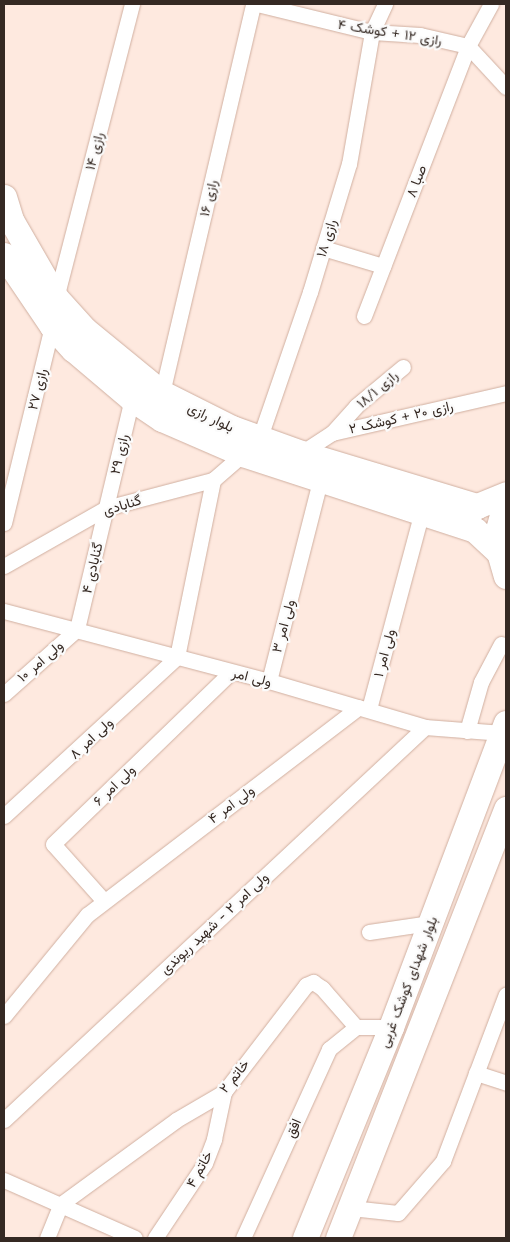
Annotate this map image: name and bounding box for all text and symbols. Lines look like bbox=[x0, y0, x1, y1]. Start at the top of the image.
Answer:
street label: رازی ۱۲ + کوشک ۴ bbox=[337, 15, 443, 49]
street label: رازی ۱۴ bbox=[81, 130, 107, 172]
street label: صبا ۸ bbox=[402, 162, 430, 200]
street label: رازی ۱۶ bbox=[196, 178, 220, 218]
street label: رازی ۱۸ bbox=[312, 217, 340, 259]
street label: رازی ۲۷ bbox=[24, 367, 50, 411]
street label: رازی ۱۸/۱ bbox=[353, 367, 401, 411]
street label: رازی ۲۰ + کوشک ۲ bbox=[347, 397, 455, 437]
street label: بلوار رازی bbox=[185, 399, 237, 435]
street label: رازی ۲۹ bbox=[106, 432, 132, 476]
street label: گنابادی bbox=[101, 491, 143, 519]
street label: گنابادی ۴ bbox=[78, 541, 106, 595]
street label: ولی امر ۳ bbox=[268, 598, 298, 654]
street label: ولی امر ۱ bbox=[370, 627, 398, 679]
street label: ولی امر ۱۰ bbox=[14, 637, 66, 685]
street label: ولی امر bbox=[230, 664, 274, 690]
street label: ولی امر ۸ bbox=[66, 714, 116, 762]
street label: ولی امر ۶ bbox=[90, 761, 138, 809]
street label: ولی امر ۴ bbox=[205, 781, 257, 827]
street label: ولی امر ۲ - شهید ریوندی bbox=[156, 869, 272, 977]
street label: بلوار شهدای کوشک غربی bbox=[375, 914, 441, 1050]
street label: خاتم ۲ bbox=[215, 1056, 253, 1096]
street label: افق bbox=[281, 1116, 305, 1140]
street label: خاتم ۴ bbox=[182, 1148, 216, 1190]

